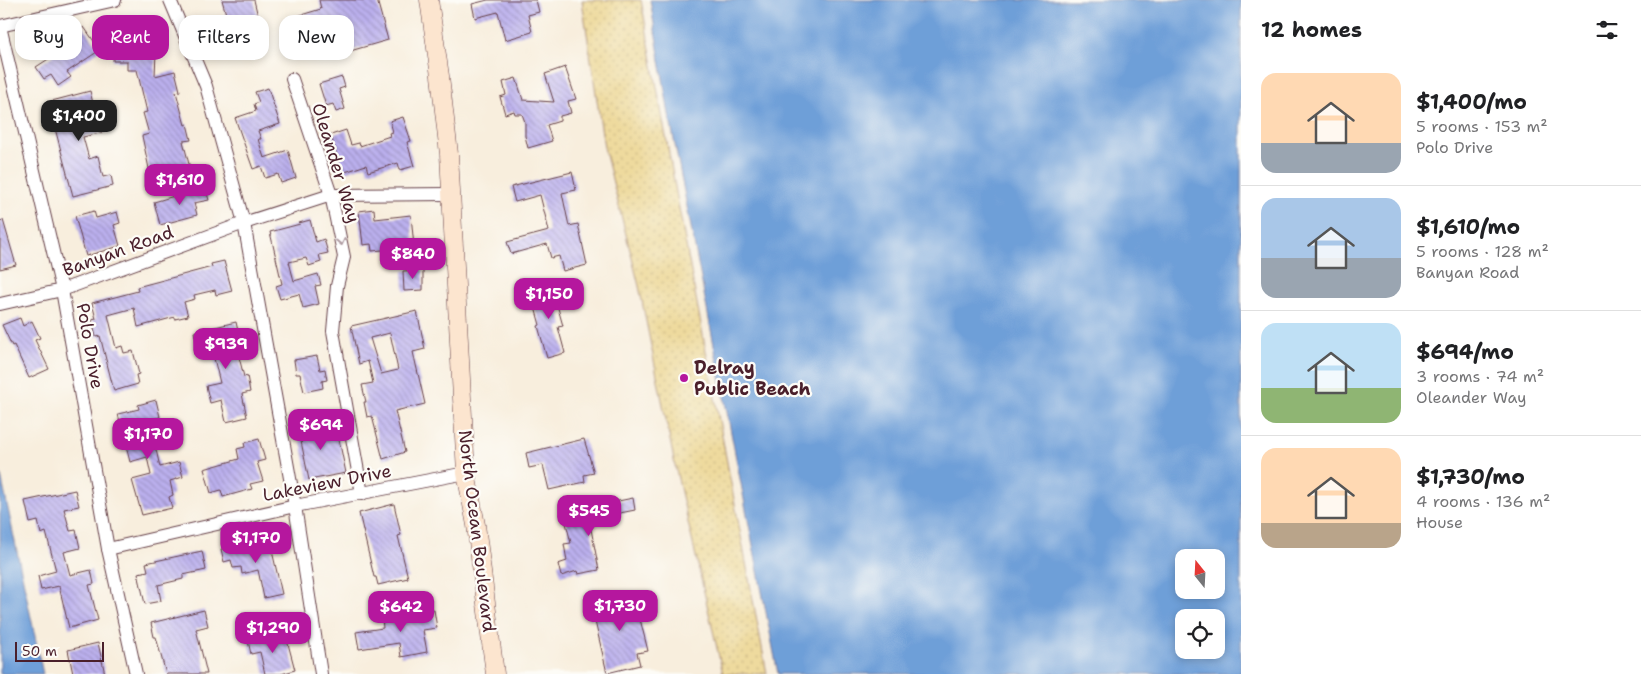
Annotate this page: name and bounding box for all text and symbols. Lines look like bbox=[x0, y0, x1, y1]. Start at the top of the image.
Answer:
chip: Buy bbox=[15, 15, 82, 60]
chip: Rent bbox=[92, 15, 169, 60]
chip: Filters bbox=[179, 15, 269, 60]
chip: New bbox=[279, 15, 354, 60]
text: 12 homes bbox=[1261, 16, 1362, 44]
icon: filters bbox=[1593, 16, 1621, 44]
text: $1,400/mo bbox=[1416, 88, 1527, 116]
icon: home bbox=[1301, 93, 1361, 153]
pin: $1,400 bbox=[38, 100, 120, 142]
street label: Oleander Way bbox=[306, 100, 366, 226]
text: $1,400 bbox=[52, 105, 106, 126]
text: 5 rooms · 153 m² bbox=[1416, 116, 1548, 137]
text: Polo Drive bbox=[1416, 137, 1493, 158]
pin: $1,610 bbox=[139, 164, 221, 206]
text: $1,610 bbox=[156, 169, 205, 190]
text: $1,610/mo bbox=[1416, 213, 1520, 241]
icon: home bbox=[1301, 218, 1361, 278]
street label: Banyan Road bbox=[59, 220, 177, 282]
one-way arrow bbox=[335, 238, 346, 247]
pin: $840 bbox=[383, 238, 443, 280]
text: 5 rooms · 128 m² bbox=[1416, 241, 1549, 262]
text: $840 bbox=[391, 243, 435, 264]
text: Banyan Road bbox=[1416, 262, 1519, 283]
pin: $1,150 bbox=[508, 278, 590, 320]
text: $1,150 bbox=[525, 283, 573, 304]
street label: Polo Drive bbox=[71, 301, 109, 391]
pin: $939 bbox=[196, 328, 256, 370]
text: $939 bbox=[204, 333, 248, 354]
text: $694/mo bbox=[1416, 338, 1514, 366]
icon: home bbox=[1301, 343, 1361, 403]
place label: Delray Public Beach bbox=[694, 356, 811, 401]
text: 3 rooms · 74 m² bbox=[1416, 366, 1544, 387]
marker: Delray Public Beach bbox=[678, 372, 690, 384]
text: Oleander Way bbox=[1416, 387, 1526, 408]
pin: $694 bbox=[291, 408, 351, 451]
text: $694 bbox=[299, 414, 343, 435]
pin: $1,170 bbox=[107, 418, 189, 460]
text: $1,170 bbox=[123, 423, 173, 444]
street label: North Ocean Boulevard bbox=[453, 428, 501, 634]
street label: Lakeview Drive bbox=[261, 459, 393, 507]
text: $1,730/mo bbox=[1416, 463, 1525, 491]
icon: home bbox=[1301, 468, 1361, 528]
text: 4 rooms · 136 m² bbox=[1416, 491, 1550, 512]
pin: $545 bbox=[559, 494, 619, 537]
text: $545 bbox=[568, 500, 610, 521]
text: House bbox=[1416, 512, 1463, 533]
pin: $1,170 bbox=[215, 522, 297, 564]
text: $1,170 bbox=[231, 527, 281, 548]
north arrow bbox=[1175, 549, 1225, 599]
map controls bbox=[1175, 549, 1225, 659]
pin: $642 bbox=[371, 590, 431, 633]
pin: $1,730 bbox=[579, 590, 661, 632]
text: $1,730 bbox=[594, 595, 646, 616]
text: $642 bbox=[379, 596, 423, 617]
button: locate bbox=[1175, 609, 1225, 659]
pin: $1,290 bbox=[232, 612, 314, 654]
text: $1,290 bbox=[246, 617, 300, 638]
scale bar bbox=[15, 639, 104, 662]
text: 50 m bbox=[22, 642, 57, 660]

